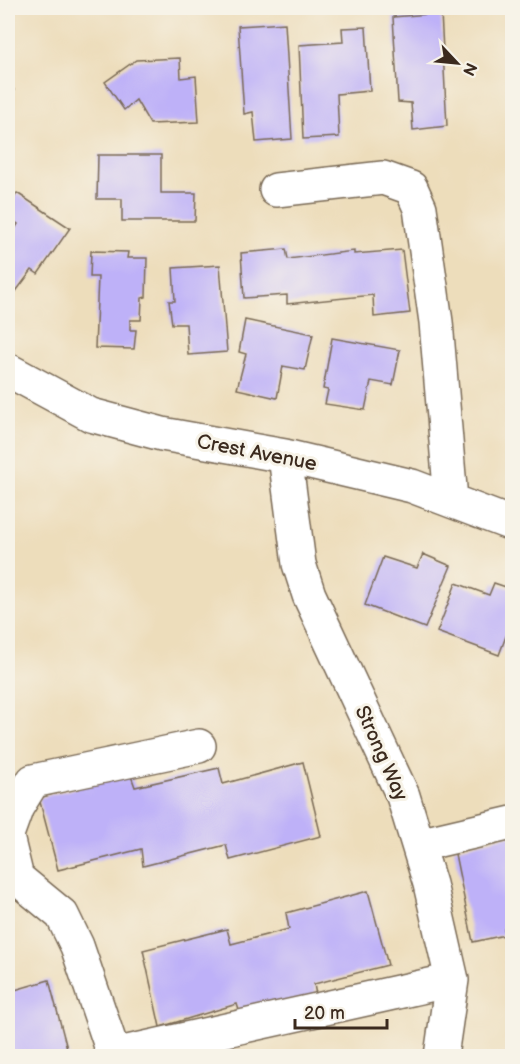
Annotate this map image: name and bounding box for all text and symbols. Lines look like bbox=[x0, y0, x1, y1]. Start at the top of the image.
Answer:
north arrow bbox=[427, 33, 487, 93]
text: N bbox=[458, 59, 480, 78]
street label: Crest Avenue bbox=[195, 430, 319, 476]
street label: Strong Way bbox=[350, 702, 413, 805]
scale bar bbox=[295, 992, 386, 1030]
text: 20 m bbox=[304, 1003, 345, 1024]

